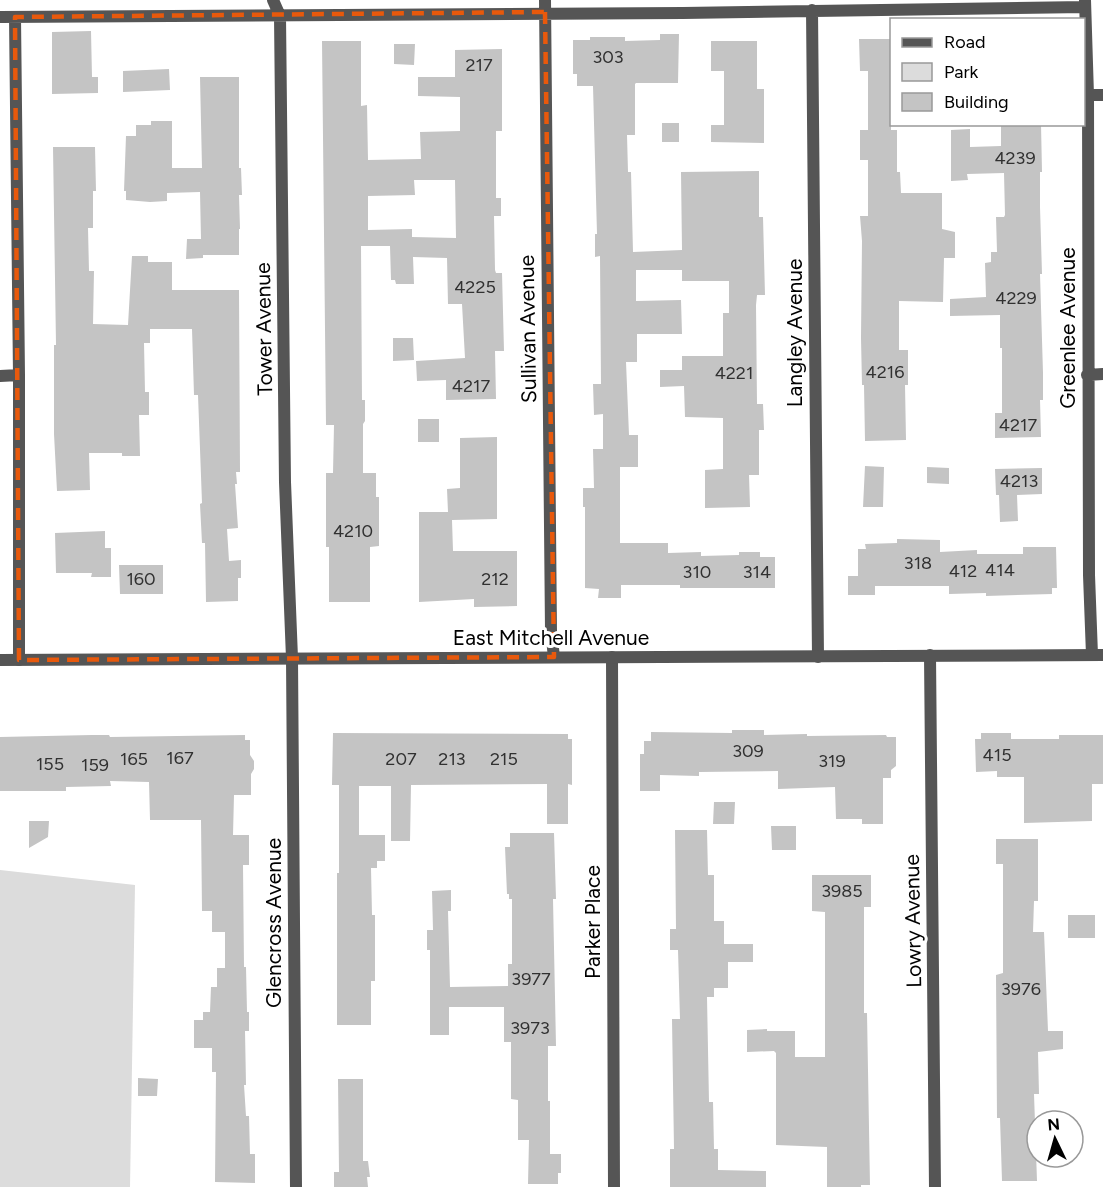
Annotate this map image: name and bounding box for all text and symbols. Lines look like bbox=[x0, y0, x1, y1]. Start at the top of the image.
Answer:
legend bbox=[890, 18, 1085, 126]
text: Road bbox=[944, 31, 985, 53]
house number: 303 bbox=[592, 46, 624, 68]
house number: 217 bbox=[465, 54, 493, 76]
text: Park bbox=[944, 61, 979, 83]
text: Building bbox=[944, 91, 1009, 113]
house number: 4239 bbox=[994, 147, 1036, 169]
street label: Greenlee Avenue bbox=[1055, 247, 1080, 409]
street label: Sullivan Avenue bbox=[514, 255, 541, 403]
street label: Langley Avenue bbox=[782, 259, 807, 407]
street label: Tower Avenue bbox=[250, 262, 277, 396]
house number: 4225 bbox=[454, 276, 496, 298]
house number: 4229 bbox=[995, 287, 1037, 309]
house number: 4216 bbox=[866, 361, 904, 383]
house number: 4221 bbox=[715, 362, 753, 384]
house number: 4217 bbox=[452, 375, 491, 397]
house number: 4217 bbox=[999, 414, 1038, 436]
house number: 4213 bbox=[1000, 470, 1038, 492]
house number: 4210 bbox=[333, 520, 373, 542]
house number: 318 bbox=[904, 552, 932, 574]
house number: 414 bbox=[985, 559, 1015, 581]
house number: 412 bbox=[949, 560, 977, 582]
house number: 310 bbox=[683, 561, 711, 583]
house number: 314 bbox=[743, 561, 771, 583]
house number: 160 bbox=[126, 568, 156, 590]
house number: 212 bbox=[481, 568, 509, 590]
street label: East Mitchell Avenue bbox=[453, 625, 649, 650]
house number: 309 bbox=[732, 740, 764, 762]
house number: 415 bbox=[983, 744, 1011, 766]
house number: 167 bbox=[166, 747, 194, 769]
house number: 165 bbox=[120, 748, 148, 770]
house number: 207 bbox=[385, 748, 417, 770]
house number: 213 bbox=[438, 748, 466, 770]
house number: 215 bbox=[490, 748, 518, 770]
house number: 319 bbox=[818, 750, 846, 772]
house number: 155 bbox=[36, 753, 64, 775]
house number: 159 bbox=[81, 754, 109, 776]
street label: Glencross Avenue bbox=[261, 838, 286, 1008]
street label: Lowry Avenue bbox=[899, 854, 926, 988]
street label: Parker Place bbox=[580, 865, 605, 979]
house number: 3985 bbox=[821, 880, 863, 902]
house number: 3977 bbox=[511, 968, 551, 990]
house number: 3976 bbox=[1001, 978, 1041, 1000]
house number: 3973 bbox=[510, 1017, 550, 1039]
north arrow bbox=[1025, 1109, 1085, 1169]
text: N bbox=[1047, 1115, 1061, 1135]

